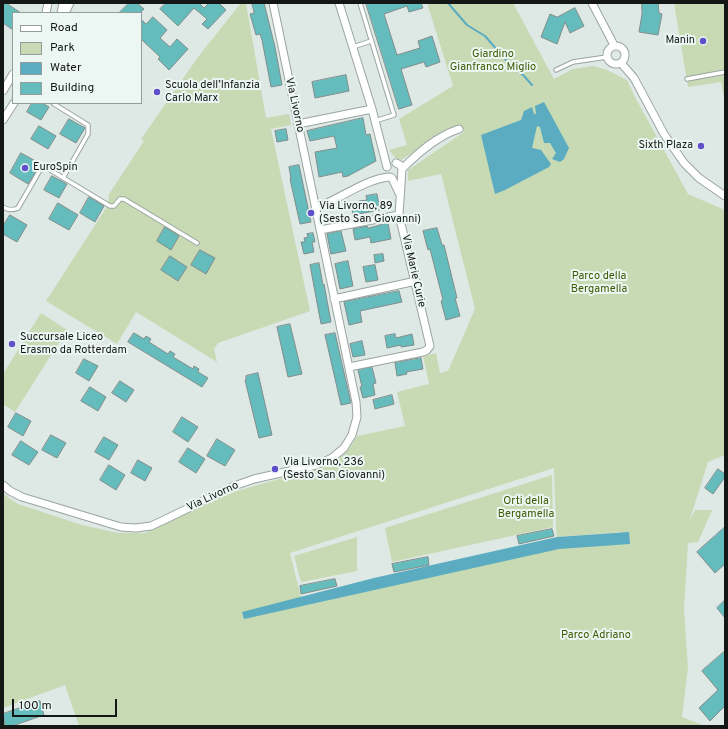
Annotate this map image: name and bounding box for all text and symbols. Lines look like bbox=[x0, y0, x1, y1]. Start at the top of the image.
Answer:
legend bbox=[12, 12, 142, 104]
text: Road bbox=[50, 20, 78, 36]
place label: Manin bbox=[665, 34, 695, 48]
marker: Manin bbox=[698, 36, 708, 46]
text: Park bbox=[50, 40, 75, 56]
park label: Giardino Gianfranco Miglio bbox=[450, 48, 536, 74]
text: Water bbox=[50, 60, 82, 76]
street label: Via Livorno bbox=[282, 76, 306, 134]
place label: Scuola dell’Infanzia Carlo Marx bbox=[165, 79, 260, 105]
text: Building bbox=[50, 80, 94, 96]
marker: Scuola dell’Infanzia Carlo Marx bbox=[152, 87, 162, 97]
place label: Sixth Plaza bbox=[638, 139, 693, 153]
marker: Sixth Plaza bbox=[696, 141, 706, 151]
place label: EuroSpin bbox=[33, 161, 78, 175]
marker: EuroSpin bbox=[20, 163, 30, 173]
place label: Via Livorno, 89 (Sesto San Giovanni) bbox=[319, 200, 421, 226]
marker: Via Livorno, 89 (Sesto San Giovanni) bbox=[306, 208, 316, 218]
street label: Via Marie Curie bbox=[398, 233, 428, 309]
park label: Parco della Bergamella bbox=[571, 270, 627, 296]
place label: Succursale Liceo Erasmo da Rotterdam bbox=[20, 331, 127, 357]
marker: Succursale Liceo Erasmo da Rotterdam bbox=[7, 339, 17, 349]
place label: Via Livorno, 236 (Sesto San Giovanni) bbox=[283, 456, 385, 482]
marker: Via Livorno, 236 (Sesto San Giovanni) bbox=[270, 464, 280, 474]
street label: Via Livorno bbox=[185, 479, 241, 515]
park label: Orti della Bergamella bbox=[498, 495, 554, 521]
park label: Parco Adriano bbox=[561, 629, 631, 643]
scale bar bbox=[14, 691, 119, 717]
text: 100 m bbox=[19, 698, 52, 714]

